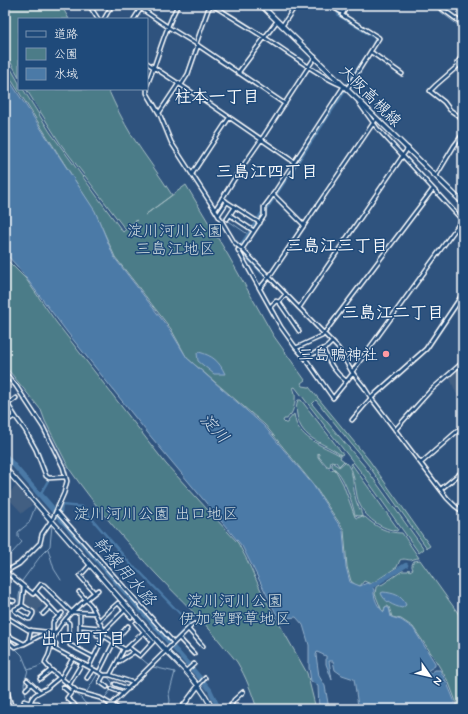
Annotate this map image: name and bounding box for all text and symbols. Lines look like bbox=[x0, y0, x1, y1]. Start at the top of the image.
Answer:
legend bbox=[18, 18, 148, 90]
text: 道路 bbox=[54, 27, 78, 43]
text: 公園 bbox=[54, 47, 78, 63]
street label: 大阪高槻線 bbox=[334, 60, 406, 132]
text: 水域 bbox=[54, 67, 78, 83]
district label: 柱本一丁目 bbox=[175, 86, 260, 108]
district label: 三島江四丁目 bbox=[216, 161, 318, 183]
park label: 淀川河川公園 三島江地区 bbox=[127, 221, 223, 260]
district label: 三島江三丁目 bbox=[286, 235, 388, 257]
district label: 三島江二丁目 bbox=[342, 302, 444, 324]
place label: 三島鴨神社 bbox=[298, 345, 378, 366]
marker: 三島鴨神社 bbox=[381, 349, 391, 359]
water label: 淀川 bbox=[195, 409, 234, 449]
park label: 淀川河川公園 出口地区 bbox=[74, 504, 238, 525]
water label: 幹線用水路 bbox=[88, 532, 161, 612]
park label: 淀川河川公園 伊加賀野草地区 bbox=[179, 591, 291, 630]
district label: 出口四丁目 bbox=[41, 628, 126, 650]
north arrow bbox=[410, 656, 450, 696]
text: N bbox=[430, 674, 445, 688]

